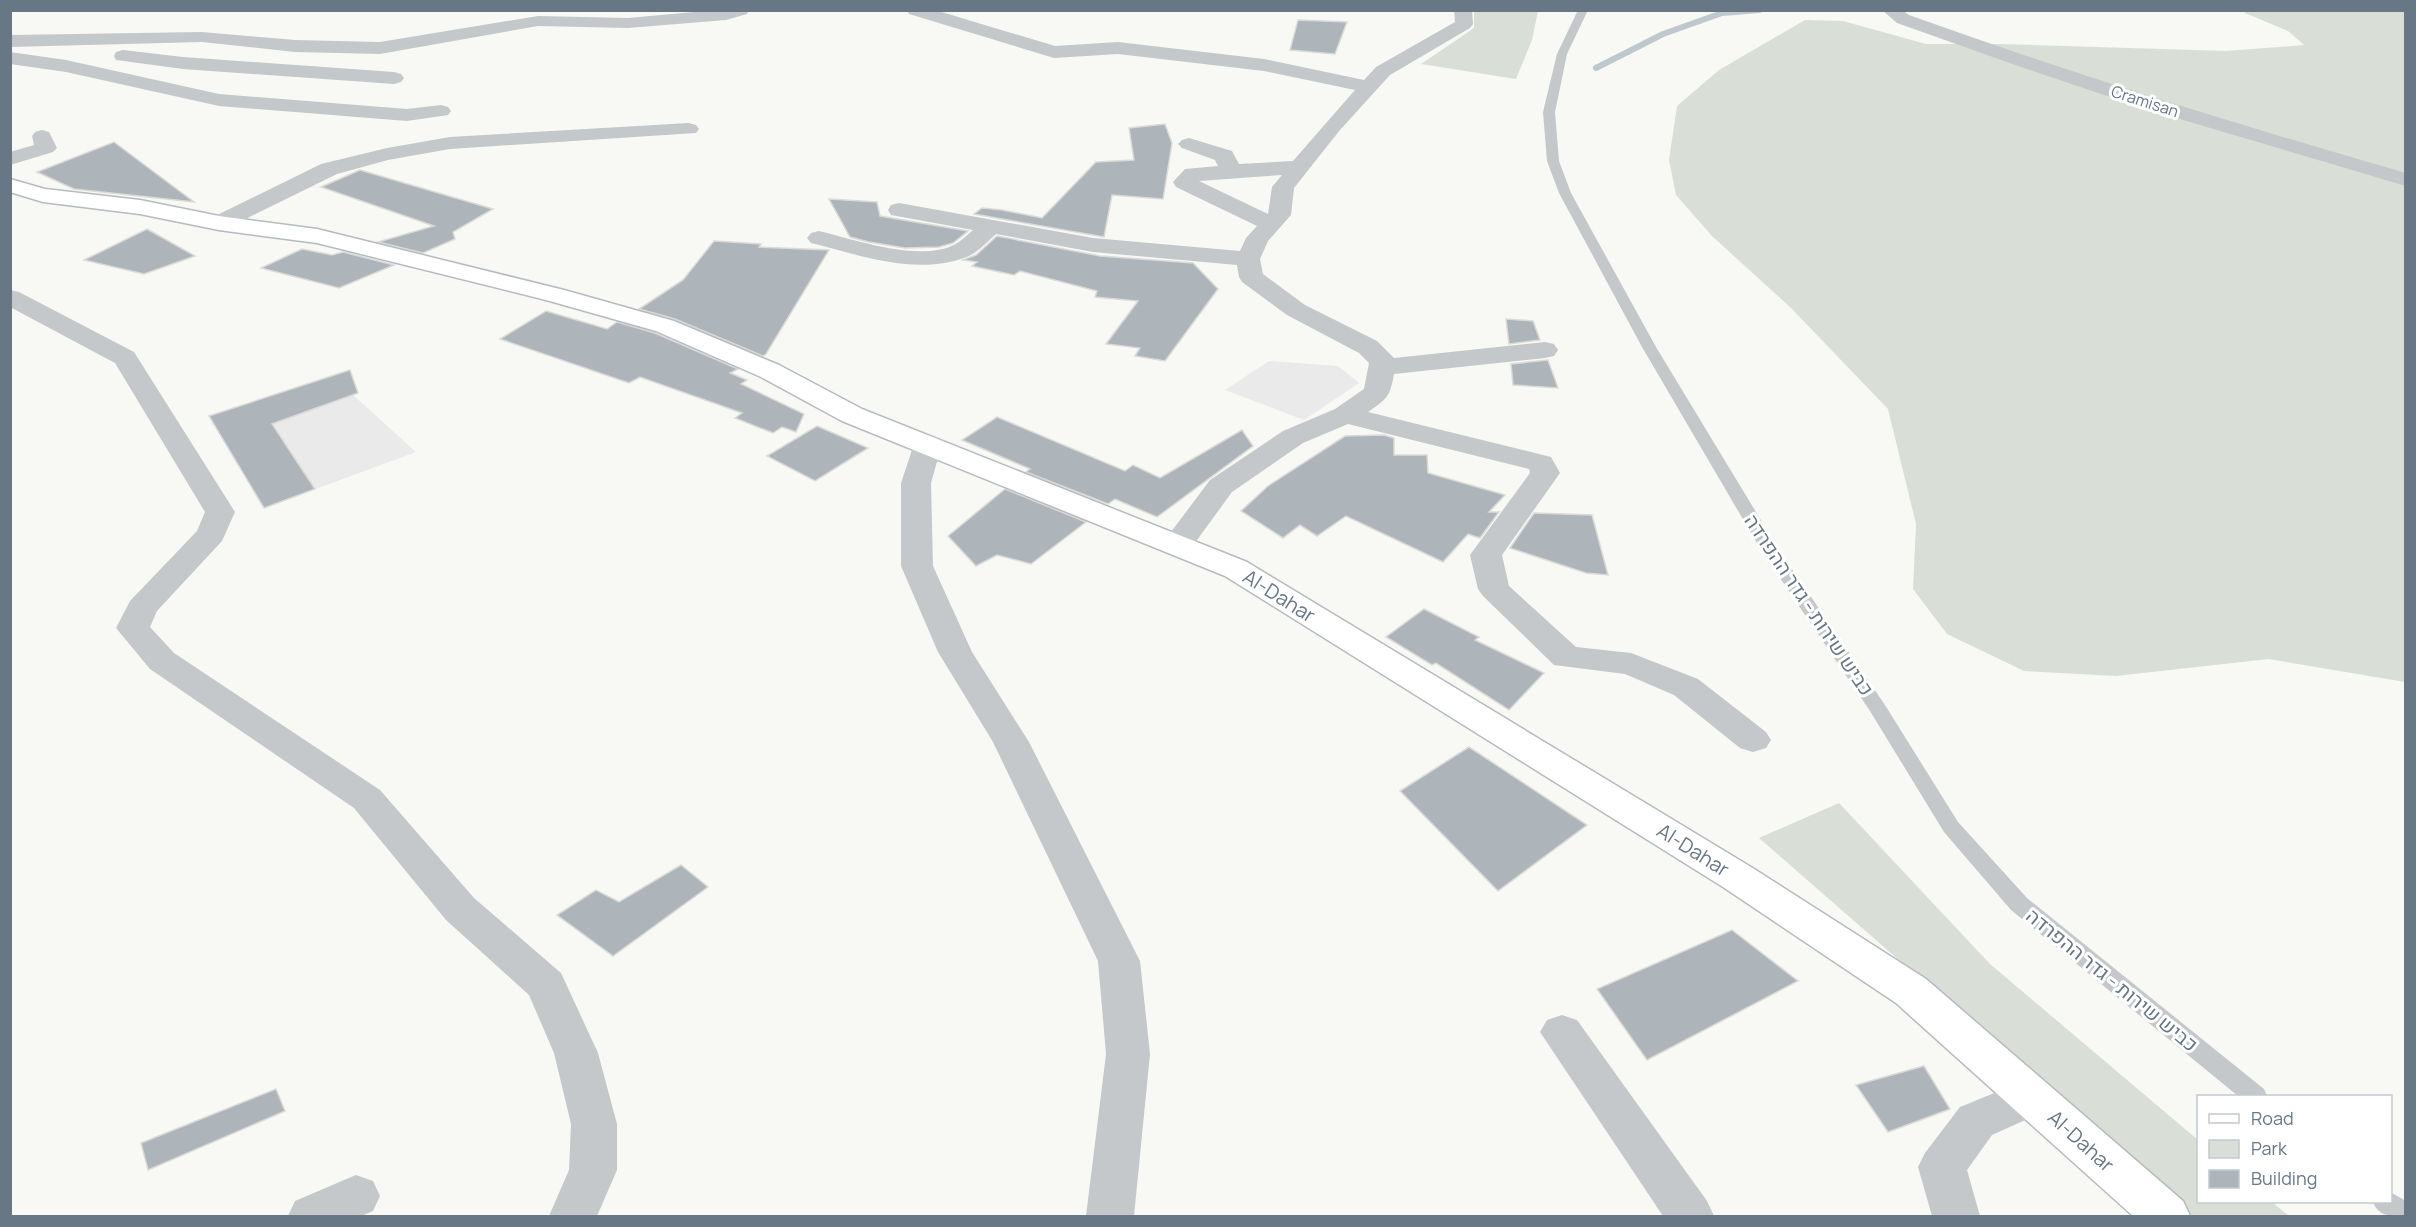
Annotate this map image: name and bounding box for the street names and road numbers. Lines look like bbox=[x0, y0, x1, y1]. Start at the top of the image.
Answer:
street label: Cramisan bbox=[2108, 80, 2182, 122]
street label: כביש שירות - גדר ההפרדה bbox=[1738, 509, 1880, 701]
street label: Al-Dahar bbox=[1238, 563, 1321, 628]
street label: Al-Dahar bbox=[1652, 817, 1735, 882]
street label: כביש שירות - גדר ההפרדה bbox=[2021, 902, 2204, 1057]
street label: Al-Dahar bbox=[2042, 1104, 2120, 1178]

